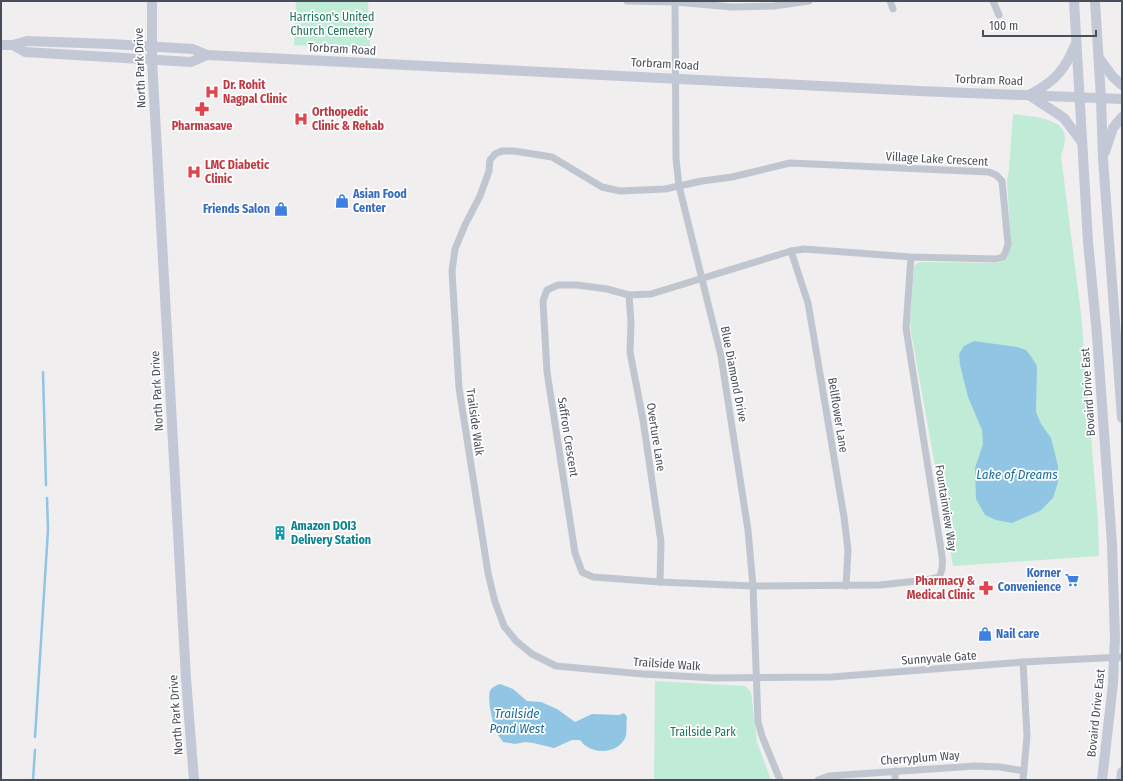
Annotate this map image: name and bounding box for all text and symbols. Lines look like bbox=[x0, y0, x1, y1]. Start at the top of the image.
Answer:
park label: Harrison's United Church Cemetery bbox=[290, 10, 374, 38]
scale bar bbox=[983, 12, 1096, 38]
text: 100 m bbox=[989, 19, 1018, 33]
street label: North Park Drive bbox=[132, 28, 148, 108]
street label: Torbram Road bbox=[307, 40, 377, 58]
street label: Torbram Road bbox=[630, 55, 700, 73]
street label: Torbram Road bbox=[955, 72, 1023, 88]
place label: Dr. Rohit Nagpal Clinic bbox=[223, 78, 288, 106]
hospital icon: Dr. Rohit Nagpal Clinic bbox=[204, 84, 220, 100]
pharmacy icon: Pharmasave bbox=[194, 101, 210, 117]
place label: Orthopedic Clinic & Rehab bbox=[312, 105, 384, 133]
hospital icon: Orthopedic Clinic & Rehab bbox=[293, 111, 309, 127]
place label: Pharmasave bbox=[172, 119, 232, 133]
street label: Village Lake Crescent bbox=[885, 149, 989, 169]
place label: LMC Diabetic Clinic bbox=[205, 158, 270, 186]
hospital icon: LMC Diabetic Clinic bbox=[186, 164, 202, 180]
place label: Asian Food Center bbox=[352, 187, 407, 215]
shop icon: Asian Food Center bbox=[334, 193, 350, 209]
shop icon: Friends Salon bbox=[273, 201, 289, 217]
place label: Friends Salon bbox=[203, 202, 270, 216]
street label: Blue Diamond Drive bbox=[718, 325, 750, 423]
street label: Bovaird Drive East bbox=[1078, 347, 1098, 437]
street label: North Park Drive bbox=[148, 350, 166, 432]
street label: Bellflower Lane bbox=[825, 376, 851, 454]
street label: Trailside Walk bbox=[463, 388, 487, 457]
street label: Saffron Crescent bbox=[555, 396, 581, 478]
street label: Overture Lane bbox=[644, 402, 668, 472]
street label: Fountainview Way bbox=[932, 464, 960, 553]
water label: Lake of Dreams bbox=[976, 467, 1058, 482]
place label: Amazon DOI3 Delivery Station bbox=[290, 519, 371, 547]
building icon: Amazon DOI3 Delivery Station bbox=[272, 525, 288, 541]
place label: Korner Convenience bbox=[998, 566, 1062, 594]
supermarket icon: Korner Convenience bbox=[1064, 572, 1080, 588]
place label: Pharmacy & Medical Clinic bbox=[907, 574, 976, 602]
pharmacy icon: Pharmacy & Medical Clinic bbox=[978, 580, 994, 596]
shop icon: Nail care bbox=[977, 626, 993, 642]
place label: Nail care bbox=[996, 627, 1039, 641]
street label: Sunnyvale Gate bbox=[901, 648, 977, 668]
street label: Trailside Walk bbox=[633, 655, 702, 673]
street label: Bovaird Drive East bbox=[1084, 668, 1108, 758]
street label: North Park Drive bbox=[166, 674, 186, 756]
water label: Trailside Pond West bbox=[489, 706, 545, 736]
park label: Trailside Park bbox=[670, 725, 736, 739]
street label: Cherryplum Way bbox=[880, 748, 961, 768]

